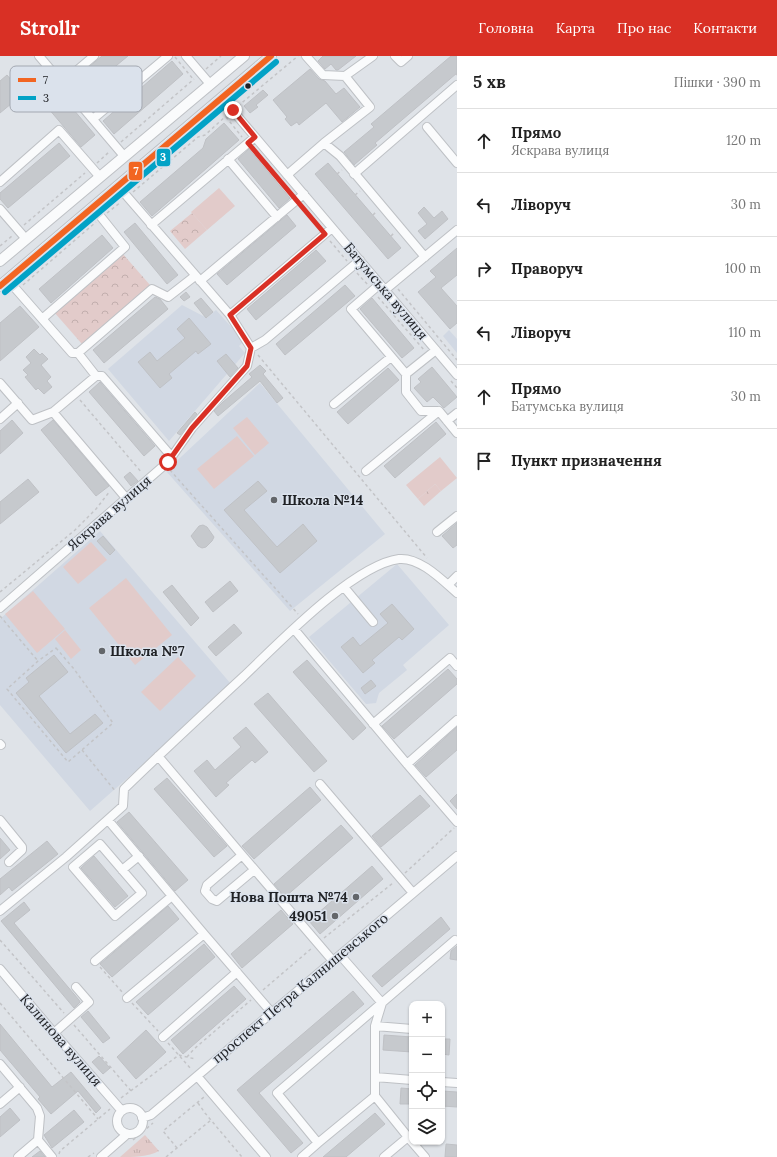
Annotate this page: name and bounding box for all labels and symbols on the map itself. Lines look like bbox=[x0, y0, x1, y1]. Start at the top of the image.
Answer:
legend bbox=[10, 66, 142, 112]
text: 7 bbox=[43, 73, 48, 87]
unlabelled marker bbox=[243, 81, 253, 91]
text: 3 bbox=[43, 91, 49, 105]
route end bbox=[224, 101, 242, 119]
line badge: 3 bbox=[156, 148, 171, 167]
text: 3 bbox=[160, 150, 166, 164]
line badge: 7 bbox=[128, 161, 143, 181]
text: 7 bbox=[133, 164, 139, 178]
street label: Батумська вулиця bbox=[340, 239, 432, 343]
route start bbox=[159, 453, 177, 471]
street label: Яскрава вулиця bbox=[63, 471, 155, 555]
place label: Школа №14 bbox=[282, 491, 364, 509]
marker: Школа №14 bbox=[269, 495, 279, 505]
place label: Школа №7 bbox=[110, 642, 185, 660]
marker: Школа №7 bbox=[97, 646, 107, 656]
place label: Нова Пошта №74 bbox=[230, 888, 348, 906]
marker: Нова Пошта №74 bbox=[351, 892, 361, 902]
place label: 49051 bbox=[289, 907, 327, 925]
street label: проспект Петра Калнишевського bbox=[208, 909, 392, 1067]
marker: 49051 bbox=[330, 911, 340, 921]
street label: Калинова вулиця bbox=[16, 990, 106, 1090]

